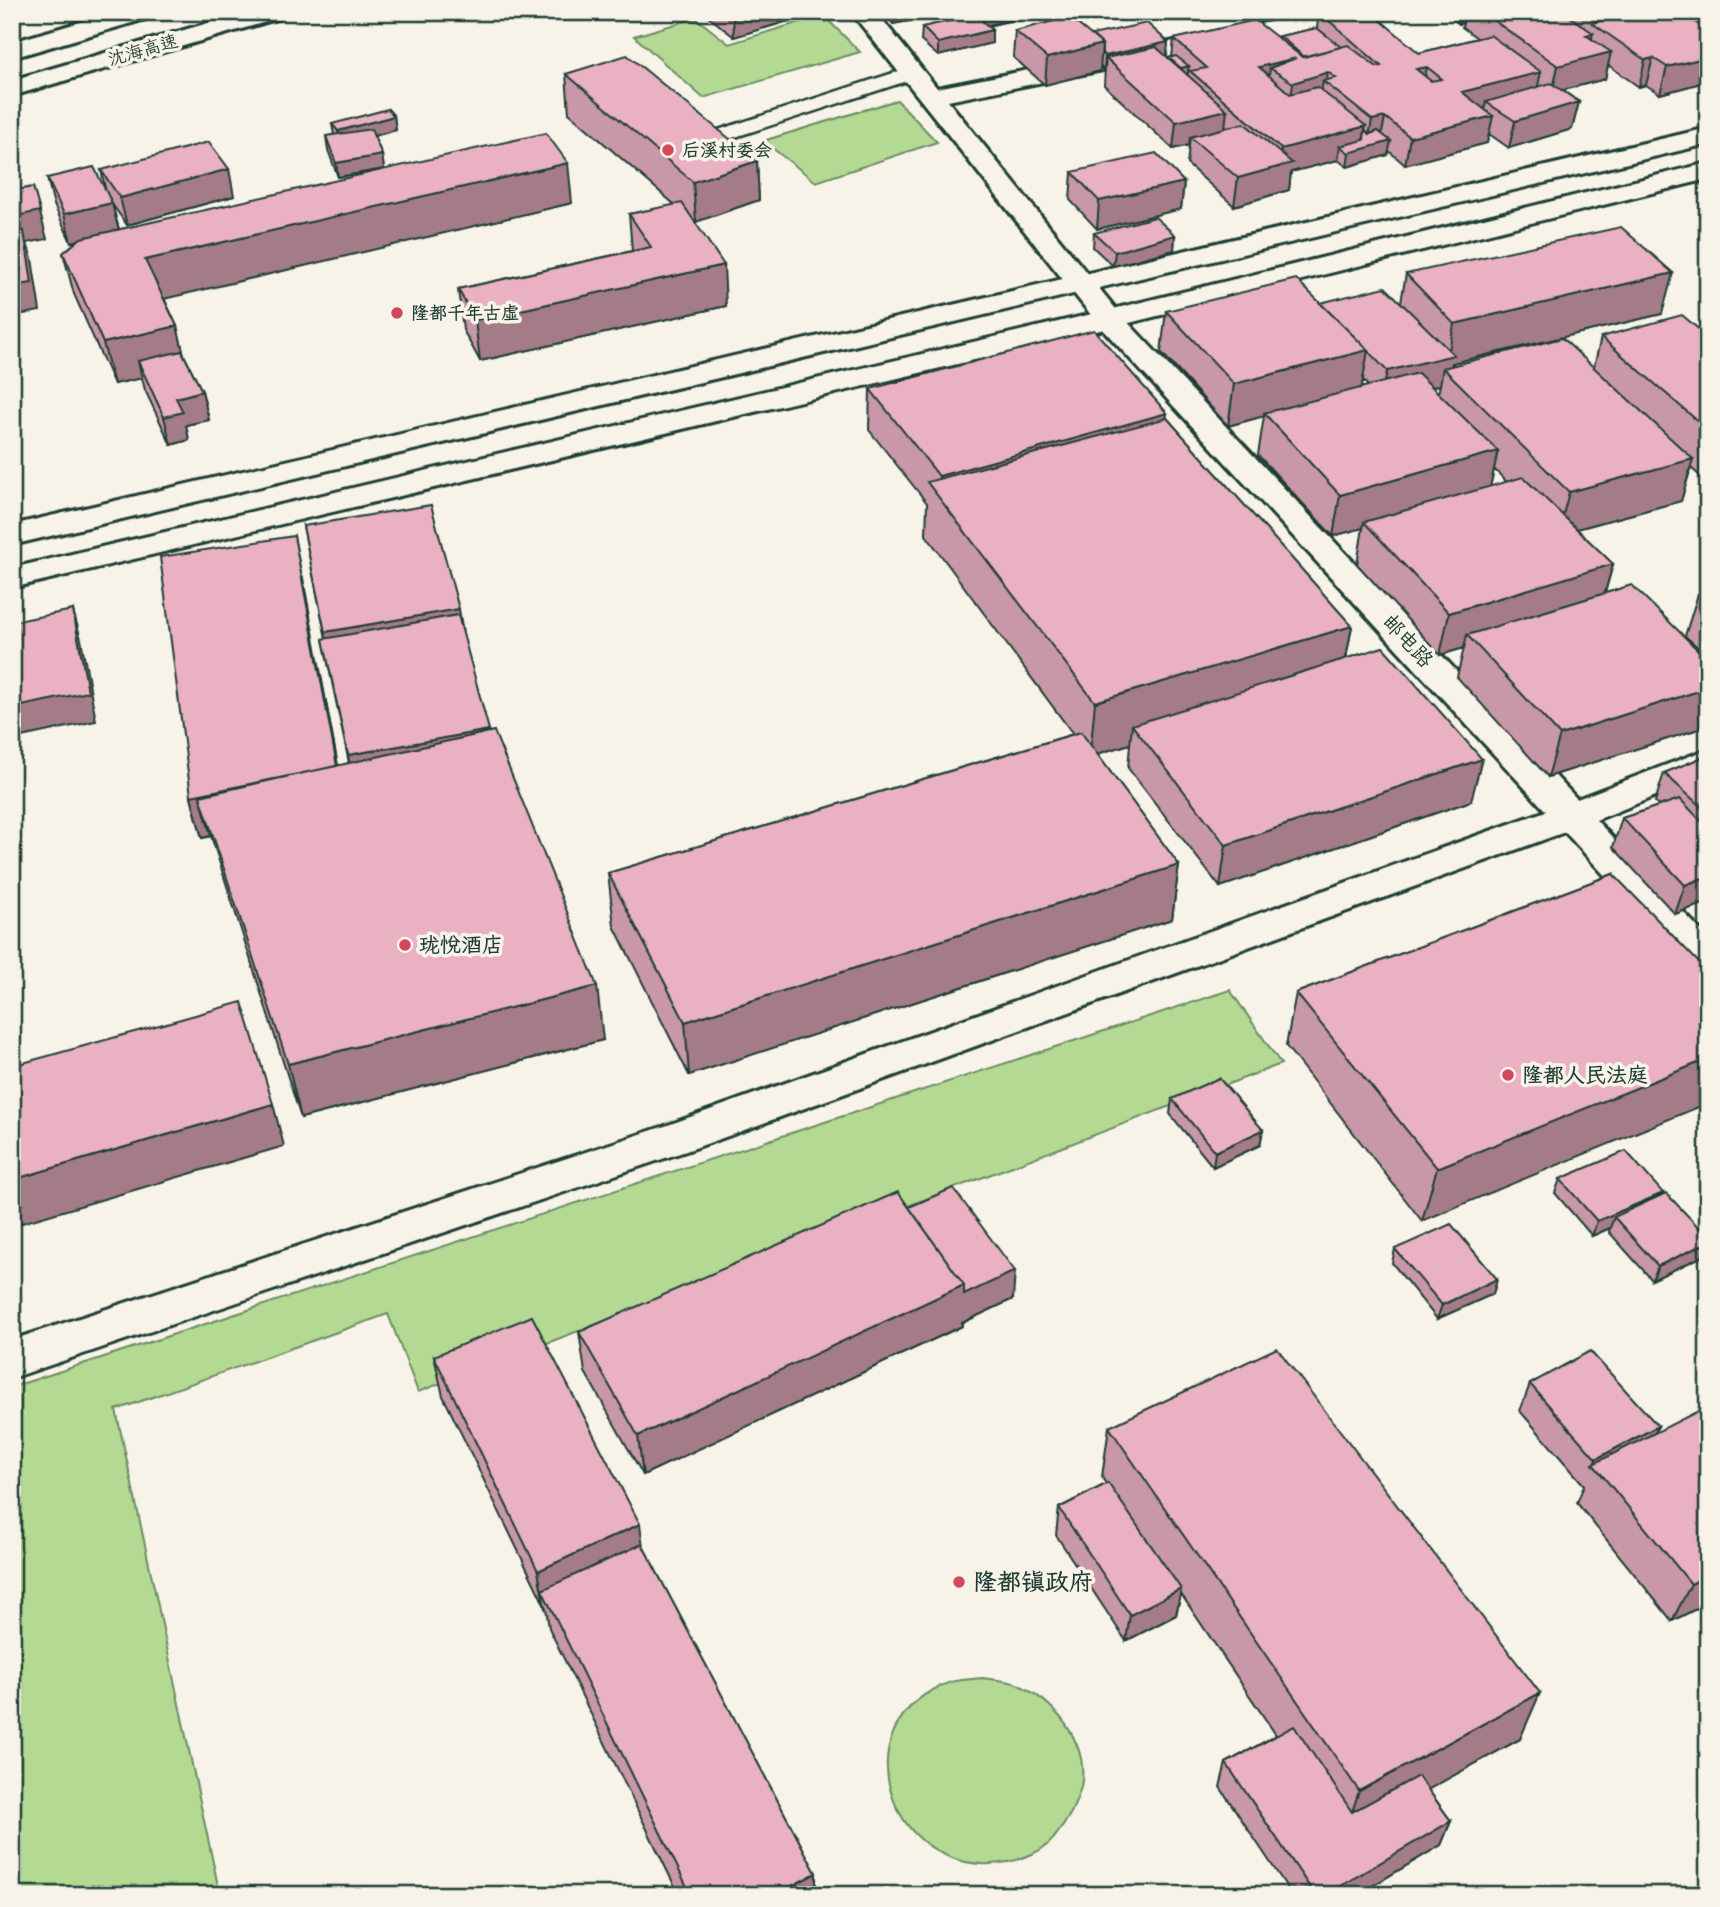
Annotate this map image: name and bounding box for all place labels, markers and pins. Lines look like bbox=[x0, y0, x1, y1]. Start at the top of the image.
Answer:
place label: 后溪村委会 bbox=[682, 137, 772, 161]
marker: 后溪村委会 bbox=[660, 142, 676, 158]
place label: 隆都千年古虚 bbox=[411, 300, 519, 324]
marker: 隆都千年古虚 bbox=[389, 305, 405, 321]
place label: 珑悦酒店 bbox=[419, 930, 503, 957]
marker: 珑悦酒店 bbox=[397, 937, 413, 953]
place label: 隆都人民法庭 bbox=[1522, 1060, 1648, 1087]
marker: 隆都人民法庭 bbox=[1500, 1067, 1516, 1083]
place label: 隆都镇政府 bbox=[973, 1565, 1093, 1596]
marker: 隆都镇政府 bbox=[951, 1574, 967, 1590]

